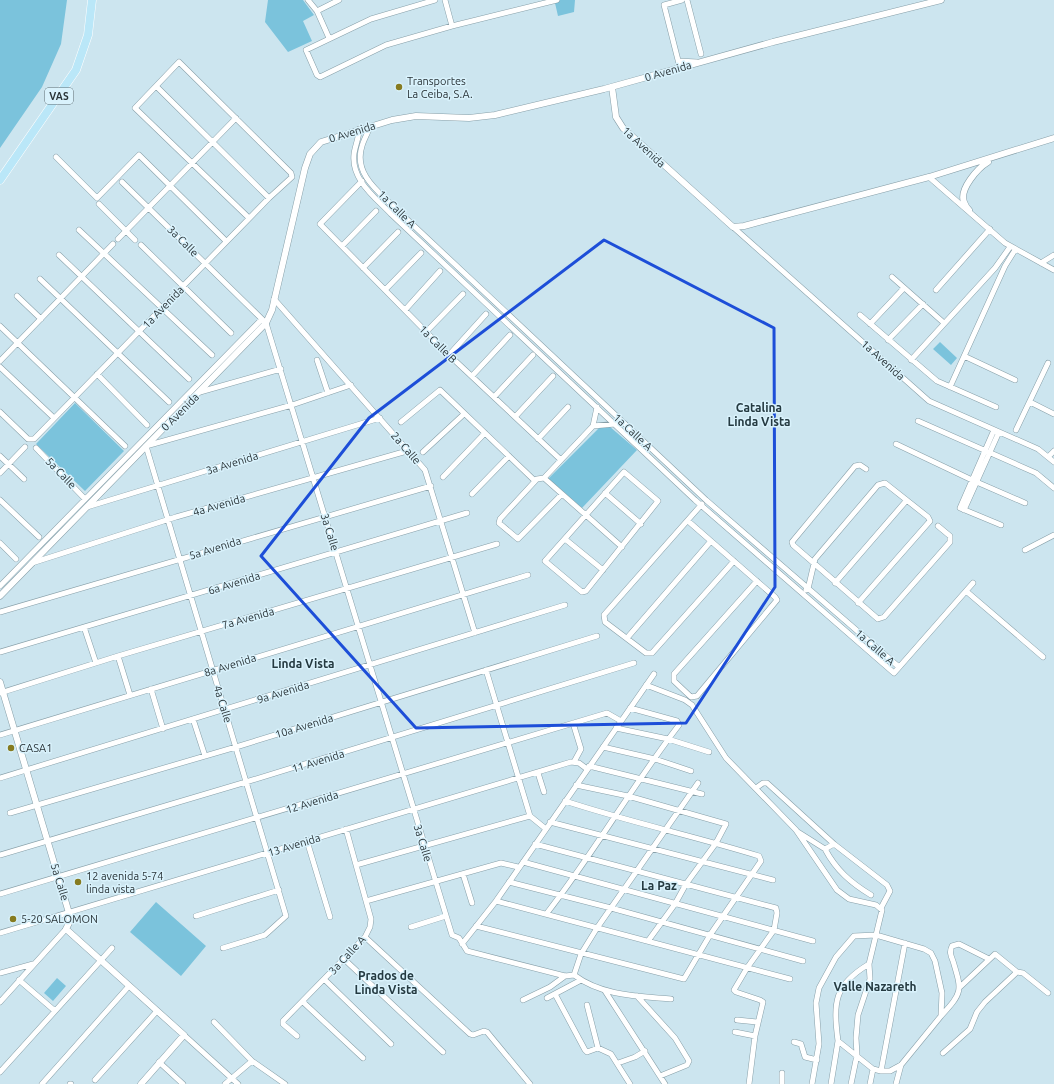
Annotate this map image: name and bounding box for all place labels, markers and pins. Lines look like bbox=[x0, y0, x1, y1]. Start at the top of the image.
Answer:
place label: Transportes La Ceiba, S.A. bbox=[407, 75, 473, 100]
marker: Transportes La Ceiba, S.A. bbox=[394, 82, 404, 92]
place label: CASA1 bbox=[19, 742, 52, 754]
marker: CASA1 bbox=[6, 743, 16, 753]
place label: 12 avenida 5-74 linda vista bbox=[86, 870, 163, 895]
marker: 12 avenida 5-74 linda vista bbox=[73, 877, 83, 887]
place label: 5-20 SALOMON bbox=[21, 913, 98, 925]
marker: 5-20 SALOMON bbox=[8, 914, 18, 924]

